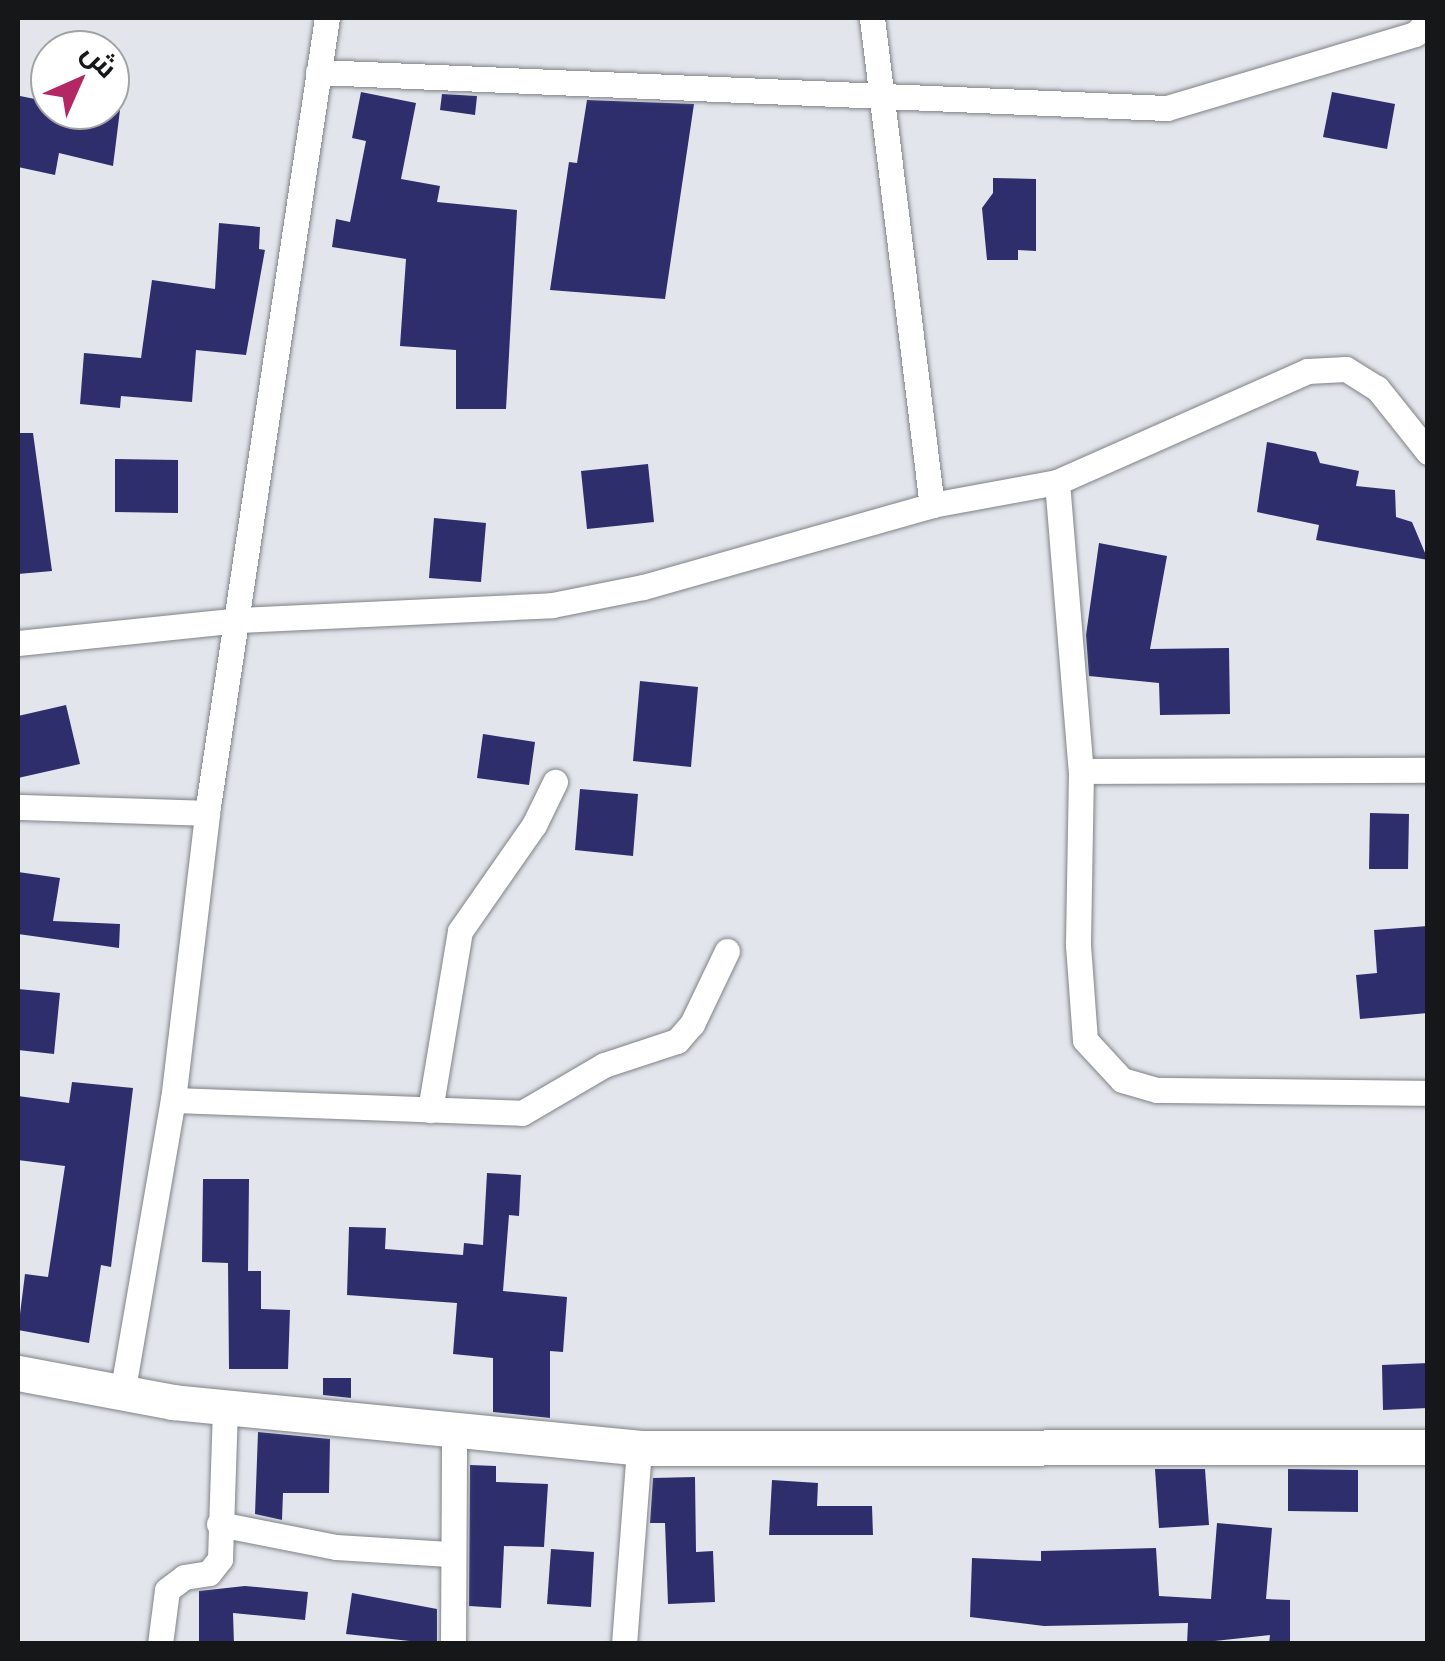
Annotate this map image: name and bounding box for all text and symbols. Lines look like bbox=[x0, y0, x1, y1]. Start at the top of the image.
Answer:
north arrow bbox=[30, 30, 130, 130]
text: ش bbox=[75, 35, 125, 85]

